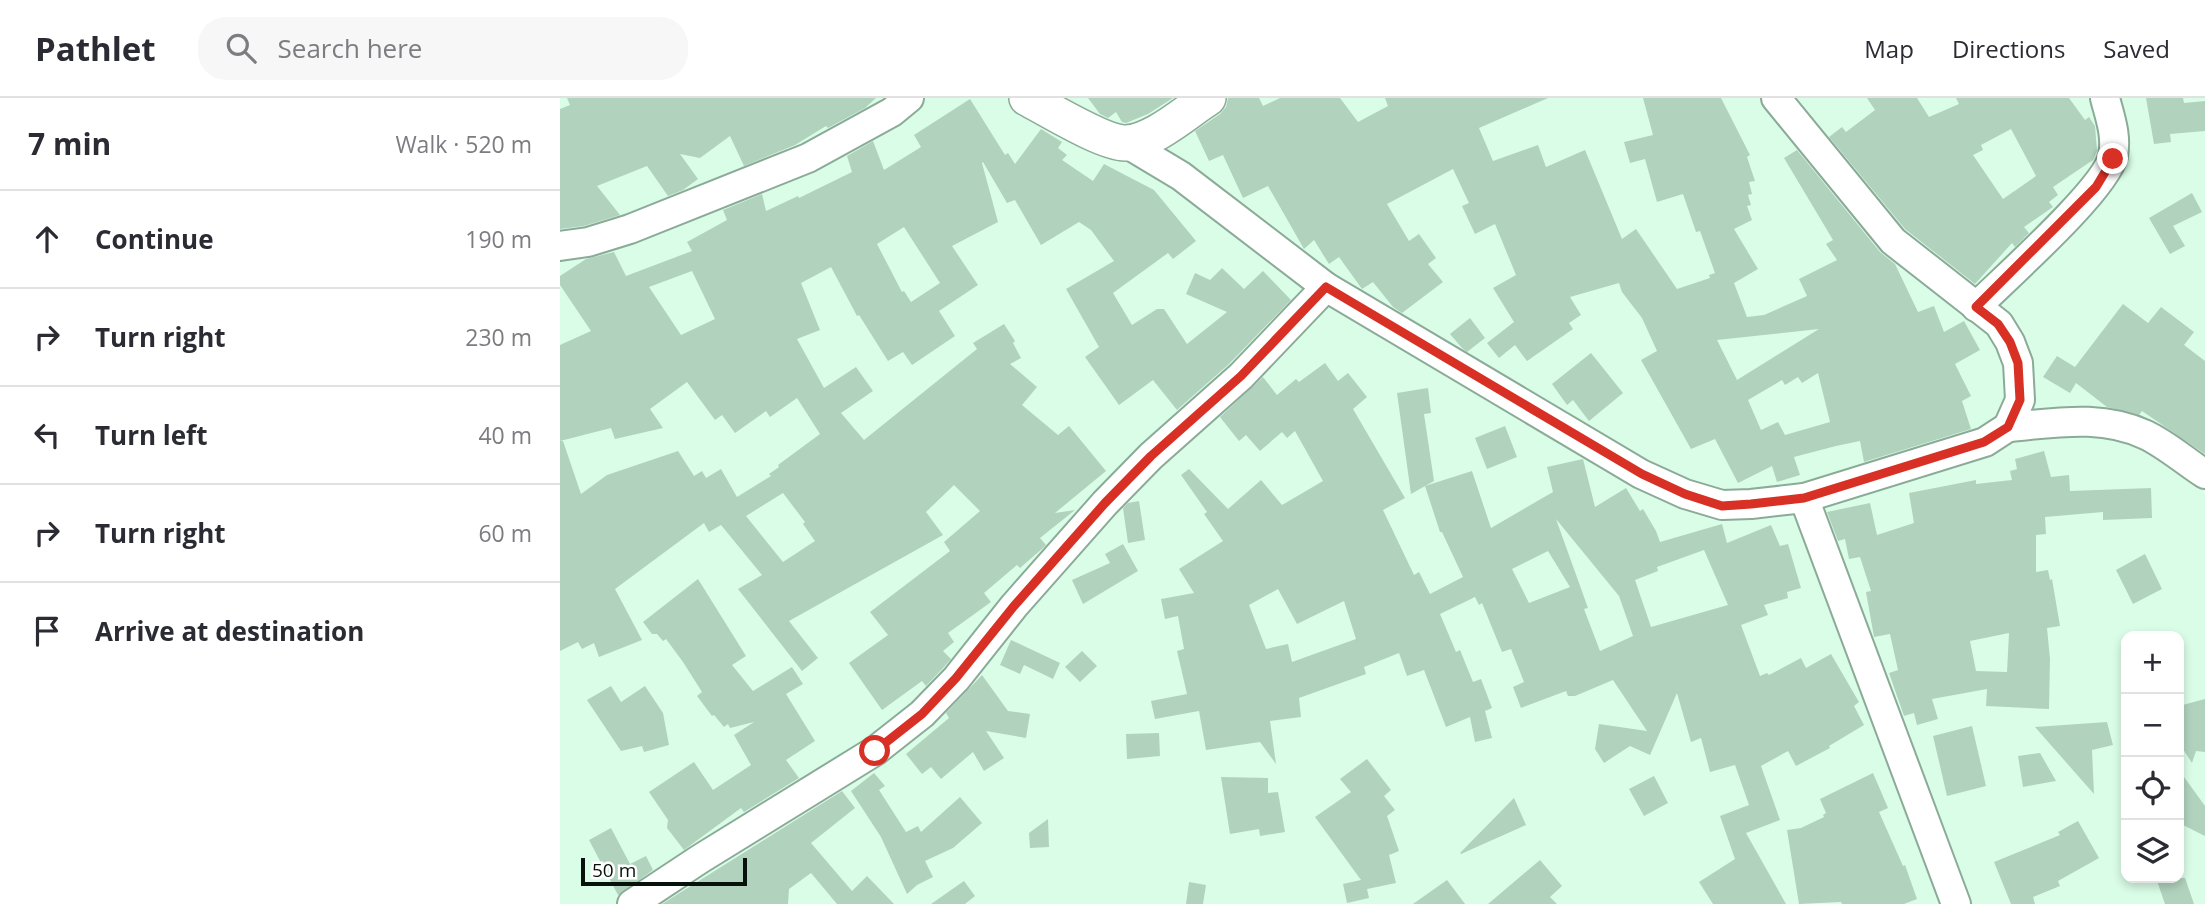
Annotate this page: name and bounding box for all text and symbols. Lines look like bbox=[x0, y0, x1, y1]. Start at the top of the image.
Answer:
search box bbox=[198, 17, 688, 80]
text: Pathlet bbox=[35, 26, 156, 71]
icon: search bbox=[222, 29, 260, 67]
text: Search here bbox=[278, 30, 422, 66]
text: Map bbox=[1864, 32, 1914, 65]
text: Directions bbox=[1952, 32, 2065, 65]
text: Saved bbox=[2103, 32, 2170, 65]
text: 7 min bbox=[28, 123, 111, 164]
text: Walk · 520 m bbox=[395, 128, 532, 160]
route end bbox=[2097, 143, 2128, 174]
icon: ahead bbox=[28, 220, 66, 258]
text: Continue bbox=[95, 221, 214, 257]
text: 190 m bbox=[465, 223, 532, 255]
icon: right bbox=[28, 318, 66, 356]
text: Turn right bbox=[95, 319, 226, 355]
text: 230 m bbox=[465, 321, 532, 353]
icon: left bbox=[28, 416, 66, 454]
text: Turn left bbox=[95, 417, 207, 453]
text: 40 m bbox=[478, 419, 532, 451]
icon: right bbox=[28, 514, 66, 552]
text: Turn right bbox=[95, 515, 226, 551]
text: 60 m bbox=[478, 517, 532, 549]
icon: arrive bbox=[28, 612, 66, 650]
text: Arrive at destination bbox=[95, 613, 364, 649]
map controls bbox=[2121, 631, 2184, 883]
button: + bbox=[2121, 631, 2184, 694]
button: − bbox=[2121, 694, 2184, 757]
route start bbox=[859, 735, 890, 766]
button: locate bbox=[2121, 757, 2184, 820]
button: layers bbox=[2121, 820, 2184, 883]
scale bar bbox=[581, 855, 747, 887]
text: 50 m bbox=[592, 857, 636, 883]

